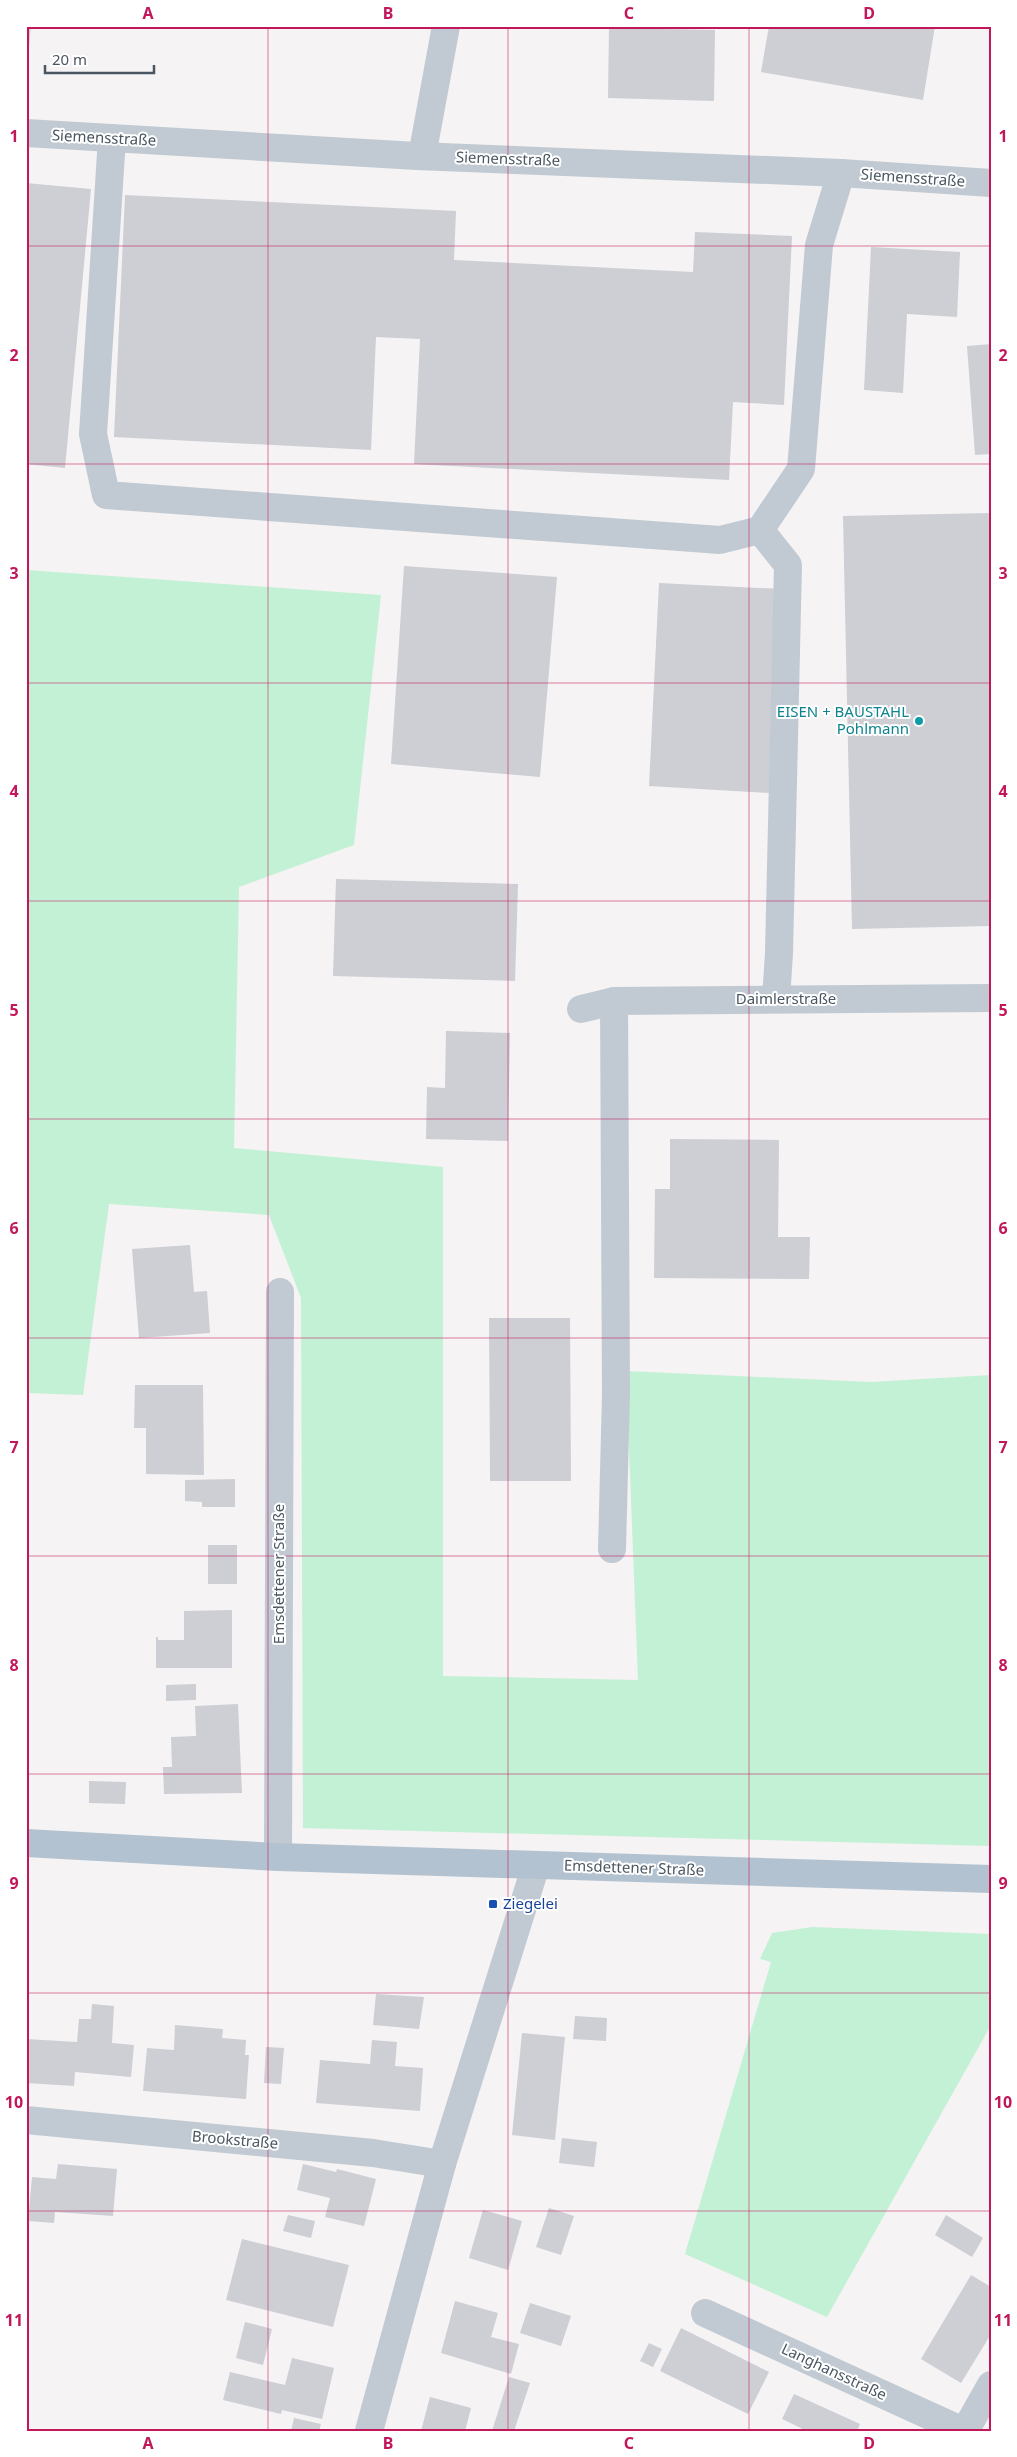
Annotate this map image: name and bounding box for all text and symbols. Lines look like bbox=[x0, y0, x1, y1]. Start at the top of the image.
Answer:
text: A bbox=[142, 2, 154, 24]
text: B bbox=[383, 2, 393, 24]
text: C bbox=[624, 2, 634, 24]
text: D bbox=[863, 2, 875, 24]
scale bar bbox=[45, 42, 154, 74]
text: 20 m bbox=[52, 49, 87, 69]
street label: Siemensstraße bbox=[51, 124, 157, 150]
text: 1 bbox=[9, 125, 19, 147]
text: 1 bbox=[998, 125, 1008, 147]
street label: Siemensstraße bbox=[456, 146, 561, 170]
street label: Siemensstraße bbox=[860, 163, 966, 191]
text: 2 bbox=[9, 344, 19, 366]
text: 2 bbox=[998, 344, 1008, 366]
text: 3 bbox=[9, 562, 19, 584]
text: 3 bbox=[998, 562, 1008, 584]
place label: EISEN + BAUSTAHL Pohlmann bbox=[777, 701, 909, 738]
marker: EISEN + BAUSTAHL Pohlmann bbox=[913, 715, 925, 727]
text: 4 bbox=[9, 780, 19, 802]
text: 4 bbox=[998, 780, 1008, 802]
street label: Daimlerstraße bbox=[736, 988, 836, 1008]
text: 5 bbox=[9, 999, 19, 1021]
text: 5 bbox=[998, 999, 1008, 1021]
text: 6 bbox=[9, 1217, 19, 1239]
text: 6 bbox=[998, 1217, 1008, 1239]
text: 7 bbox=[9, 1436, 19, 1458]
text: 7 bbox=[998, 1436, 1008, 1458]
street label: Emsdettener Straße bbox=[268, 1504, 288, 1644]
text: 8 bbox=[9, 1654, 19, 1676]
text: 8 bbox=[998, 1654, 1008, 1676]
street label: Emsdettener Straße bbox=[564, 1855, 704, 1879]
text: 9 bbox=[9, 1872, 19, 1894]
text: 9 bbox=[998, 1872, 1008, 1894]
place label: Ziegelei bbox=[503, 1893, 558, 1913]
marker: Ziegelei bbox=[487, 1898, 499, 1910]
text: 10 bbox=[5, 2091, 23, 2113]
text: 10 bbox=[994, 2091, 1012, 2113]
street label: Brookstraße bbox=[191, 2125, 279, 2153]
text: 11 bbox=[5, 2309, 23, 2331]
text: 11 bbox=[994, 2309, 1012, 2331]
street label: Langhansstraße bbox=[779, 2338, 890, 2404]
text: A bbox=[142, 2432, 154, 2454]
text: B bbox=[383, 2432, 393, 2454]
text: C bbox=[624, 2432, 634, 2454]
text: D bbox=[863, 2432, 875, 2454]

